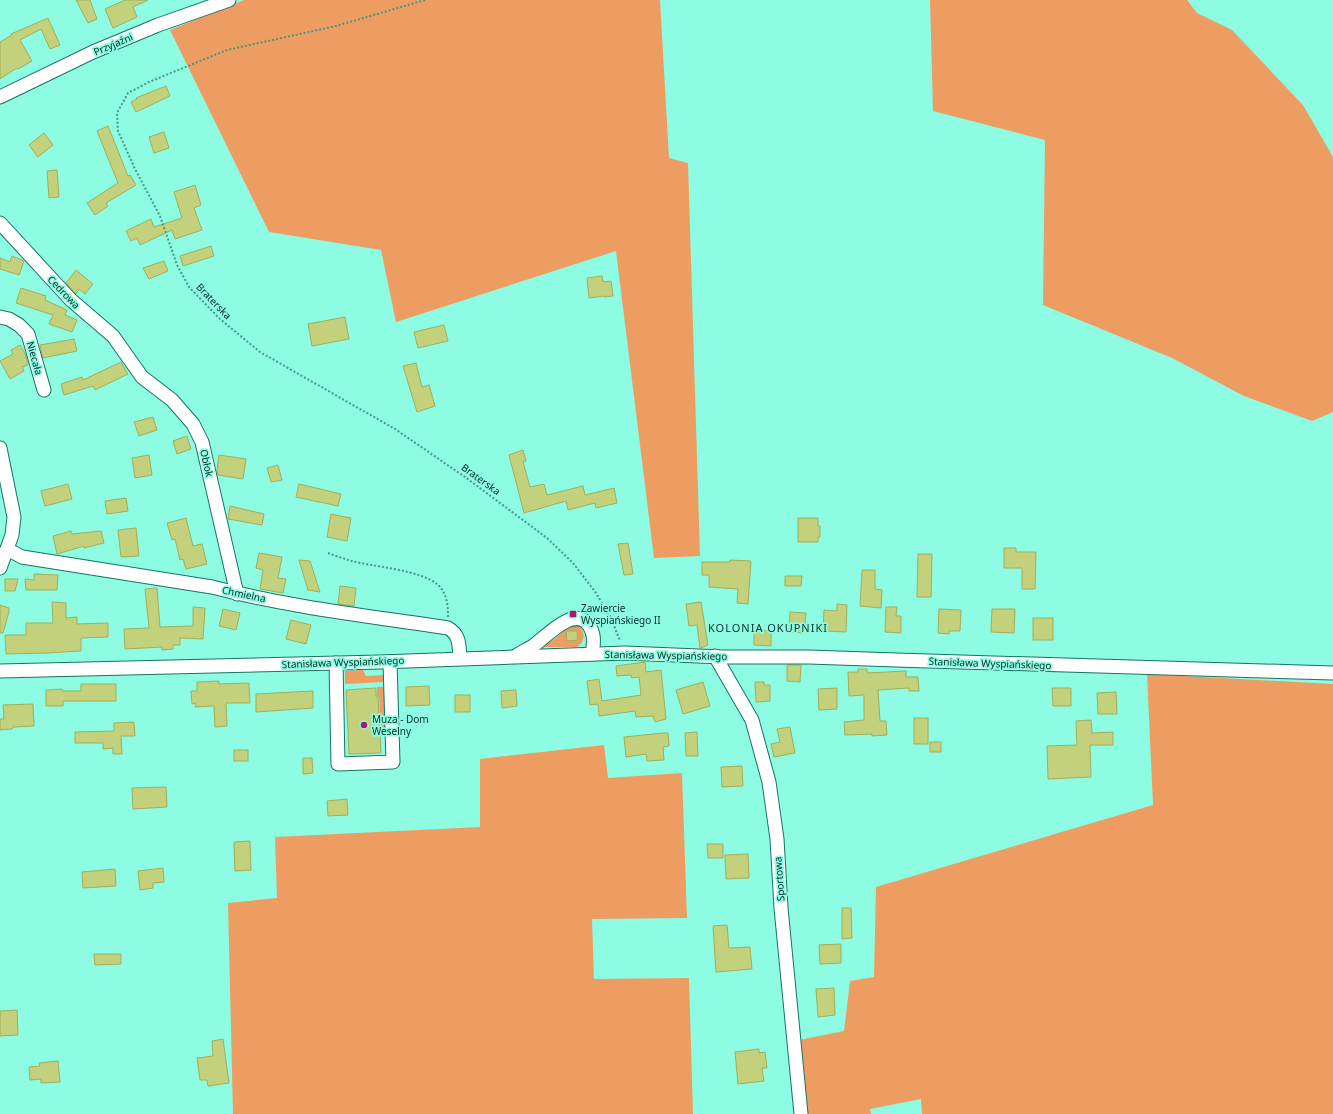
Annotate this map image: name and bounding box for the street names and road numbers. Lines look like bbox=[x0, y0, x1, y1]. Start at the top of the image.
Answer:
street label: Przyjaźni bbox=[91, 29, 135, 59]
street label: Cedrowa bbox=[45, 272, 83, 312]
street label: Braterska bbox=[193, 280, 235, 322]
street label: Niecała bbox=[24, 340, 46, 376]
street label: Obłok bbox=[197, 448, 217, 479]
street label: Braterska bbox=[459, 460, 503, 498]
street label: Chmielna bbox=[221, 583, 267, 605]
street label: Stanisława Wyspiańskiego bbox=[604, 647, 728, 663]
street label: Stanisława Wyspiańskiego bbox=[281, 653, 405, 671]
street label: Stanisława Wyspiańskiego bbox=[928, 654, 1052, 672]
street label: Sportowa bbox=[770, 856, 788, 902]

